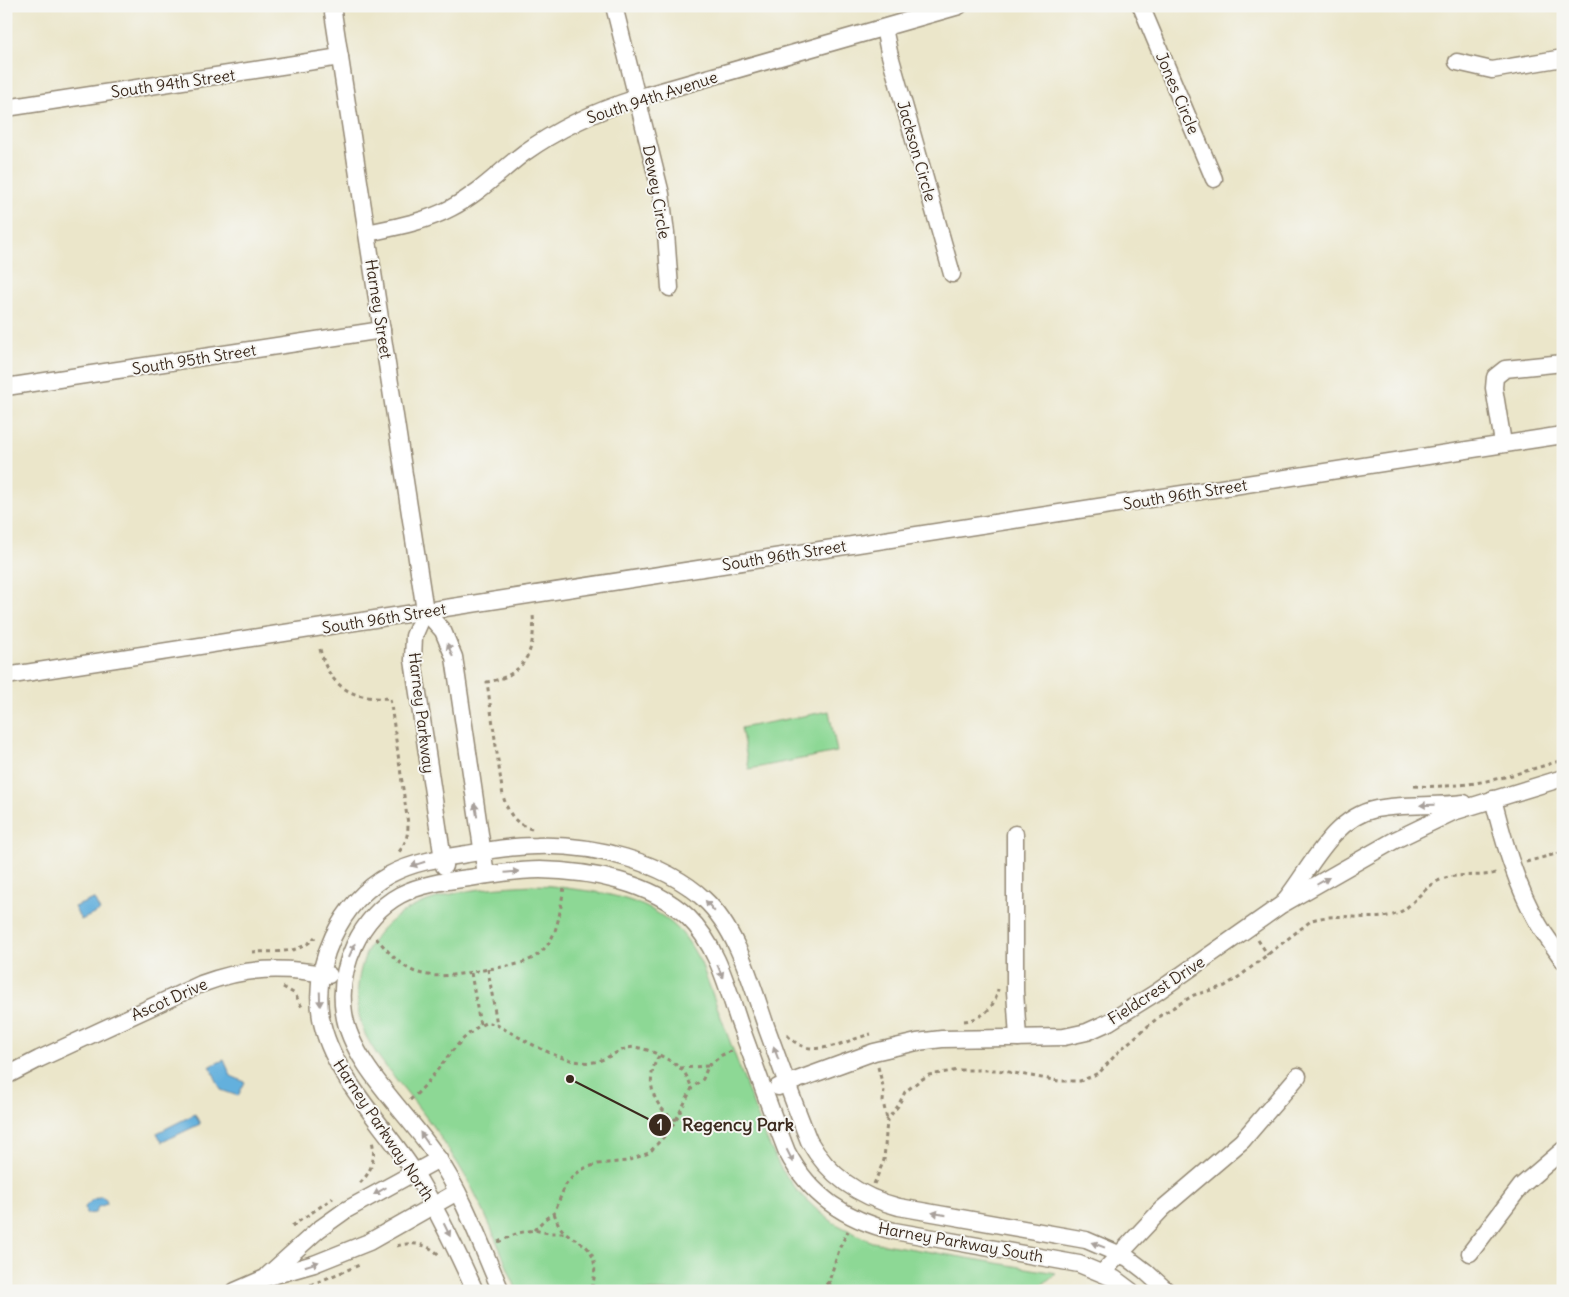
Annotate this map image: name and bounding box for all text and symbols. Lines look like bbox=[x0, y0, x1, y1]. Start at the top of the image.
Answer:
street label: Jones Circle bbox=[1152, 49, 1204, 137]
street label: South 94th Street bbox=[110, 64, 237, 102]
street label: South 94th Avenue bbox=[584, 66, 720, 128]
street label: Jackson Circle bbox=[893, 98, 941, 204]
street label: Dewey Circle bbox=[639, 144, 675, 240]
street label: Harney Street bbox=[361, 258, 397, 361]
street label: South 95th Street bbox=[131, 339, 258, 379]
street label: South 96th Street bbox=[1122, 474, 1249, 514]
street label: South 96th Street bbox=[721, 535, 848, 575]
street label: South 96th Street bbox=[321, 598, 448, 638]
one-way arrow bbox=[446, 642, 454, 657]
street label: Harney Parkway bbox=[405, 651, 439, 775]
one-way arrow bbox=[472, 801, 480, 817]
one-way arrow bbox=[1419, 802, 1435, 810]
one-way arrow bbox=[410, 860, 425, 868]
one-way arrow bbox=[504, 868, 520, 876]
one-way arrow bbox=[1316, 877, 1331, 885]
one-way arrow bbox=[705, 900, 716, 913]
one-way arrow bbox=[349, 943, 357, 957]
street label: Fieldcrest Drive bbox=[1104, 951, 1208, 1029]
one-way arrow bbox=[717, 964, 725, 978]
street label: Ascot Drive bbox=[128, 973, 210, 1025]
one-way arrow bbox=[316, 991, 324, 1007]
one-way arrow bbox=[772, 1046, 779, 1061]
street label: Harney Parkway North bbox=[329, 1055, 439, 1205]
callout: Regency Park bbox=[647, 1108, 804, 1141]
text: Regency Park bbox=[682, 1113, 794, 1136]
text: 1 bbox=[657, 1115, 663, 1134]
one-way arrow bbox=[419, 1131, 429, 1145]
one-way arrow bbox=[785, 1148, 794, 1163]
one-way arrow bbox=[374, 1186, 387, 1195]
one-way arrow bbox=[931, 1209, 947, 1217]
street label: Harney Parkway South bbox=[877, 1218, 1045, 1266]
one-way arrow bbox=[443, 1223, 451, 1237]
one-way arrow bbox=[1090, 1241, 1105, 1249]
one-way arrow bbox=[304, 1260, 319, 1267]

